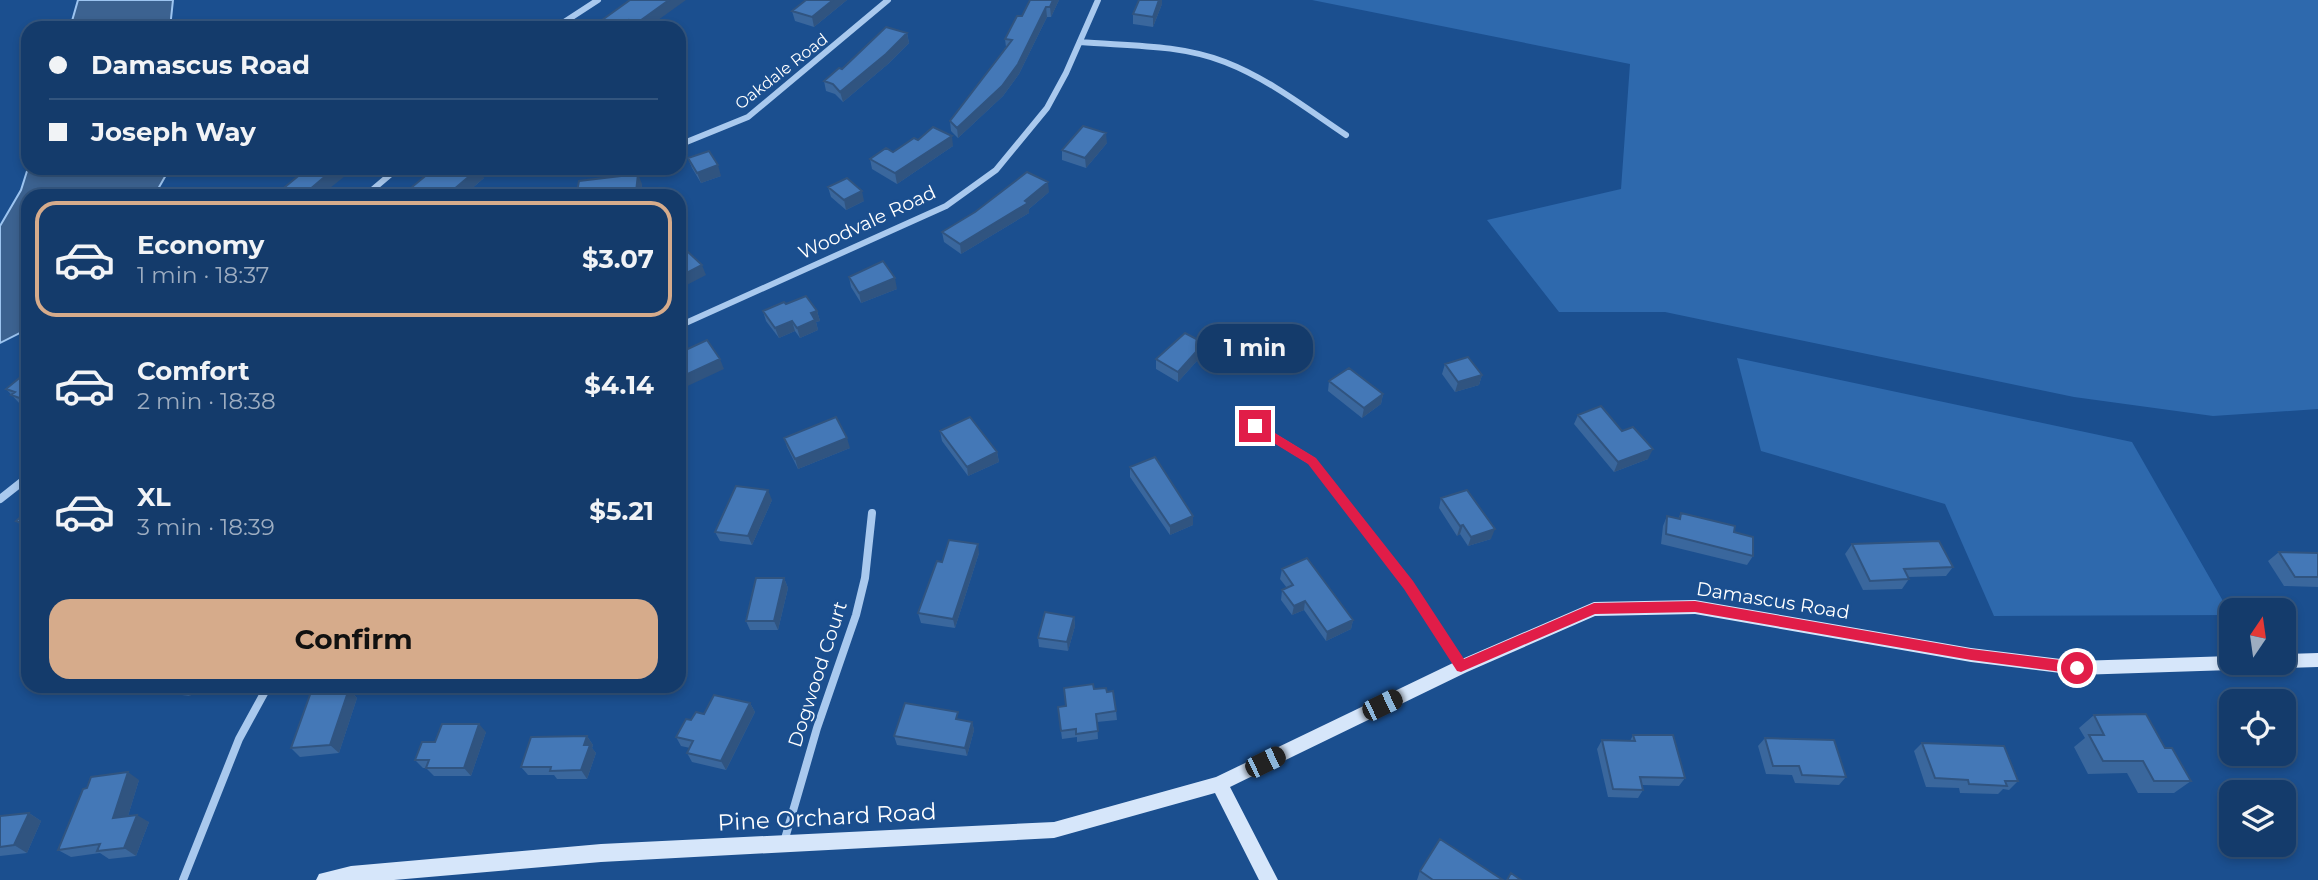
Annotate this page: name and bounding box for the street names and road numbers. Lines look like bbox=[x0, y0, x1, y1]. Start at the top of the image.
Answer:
street label: Oakdale Road bbox=[731, 29, 831, 113]
street label: Woodvale Road bbox=[795, 181, 940, 264]
street label: Damascus Road bbox=[1695, 577, 1851, 624]
street label: Dogwood Court bbox=[783, 598, 852, 750]
street label: Pine Orchard Road bbox=[717, 797, 937, 837]

